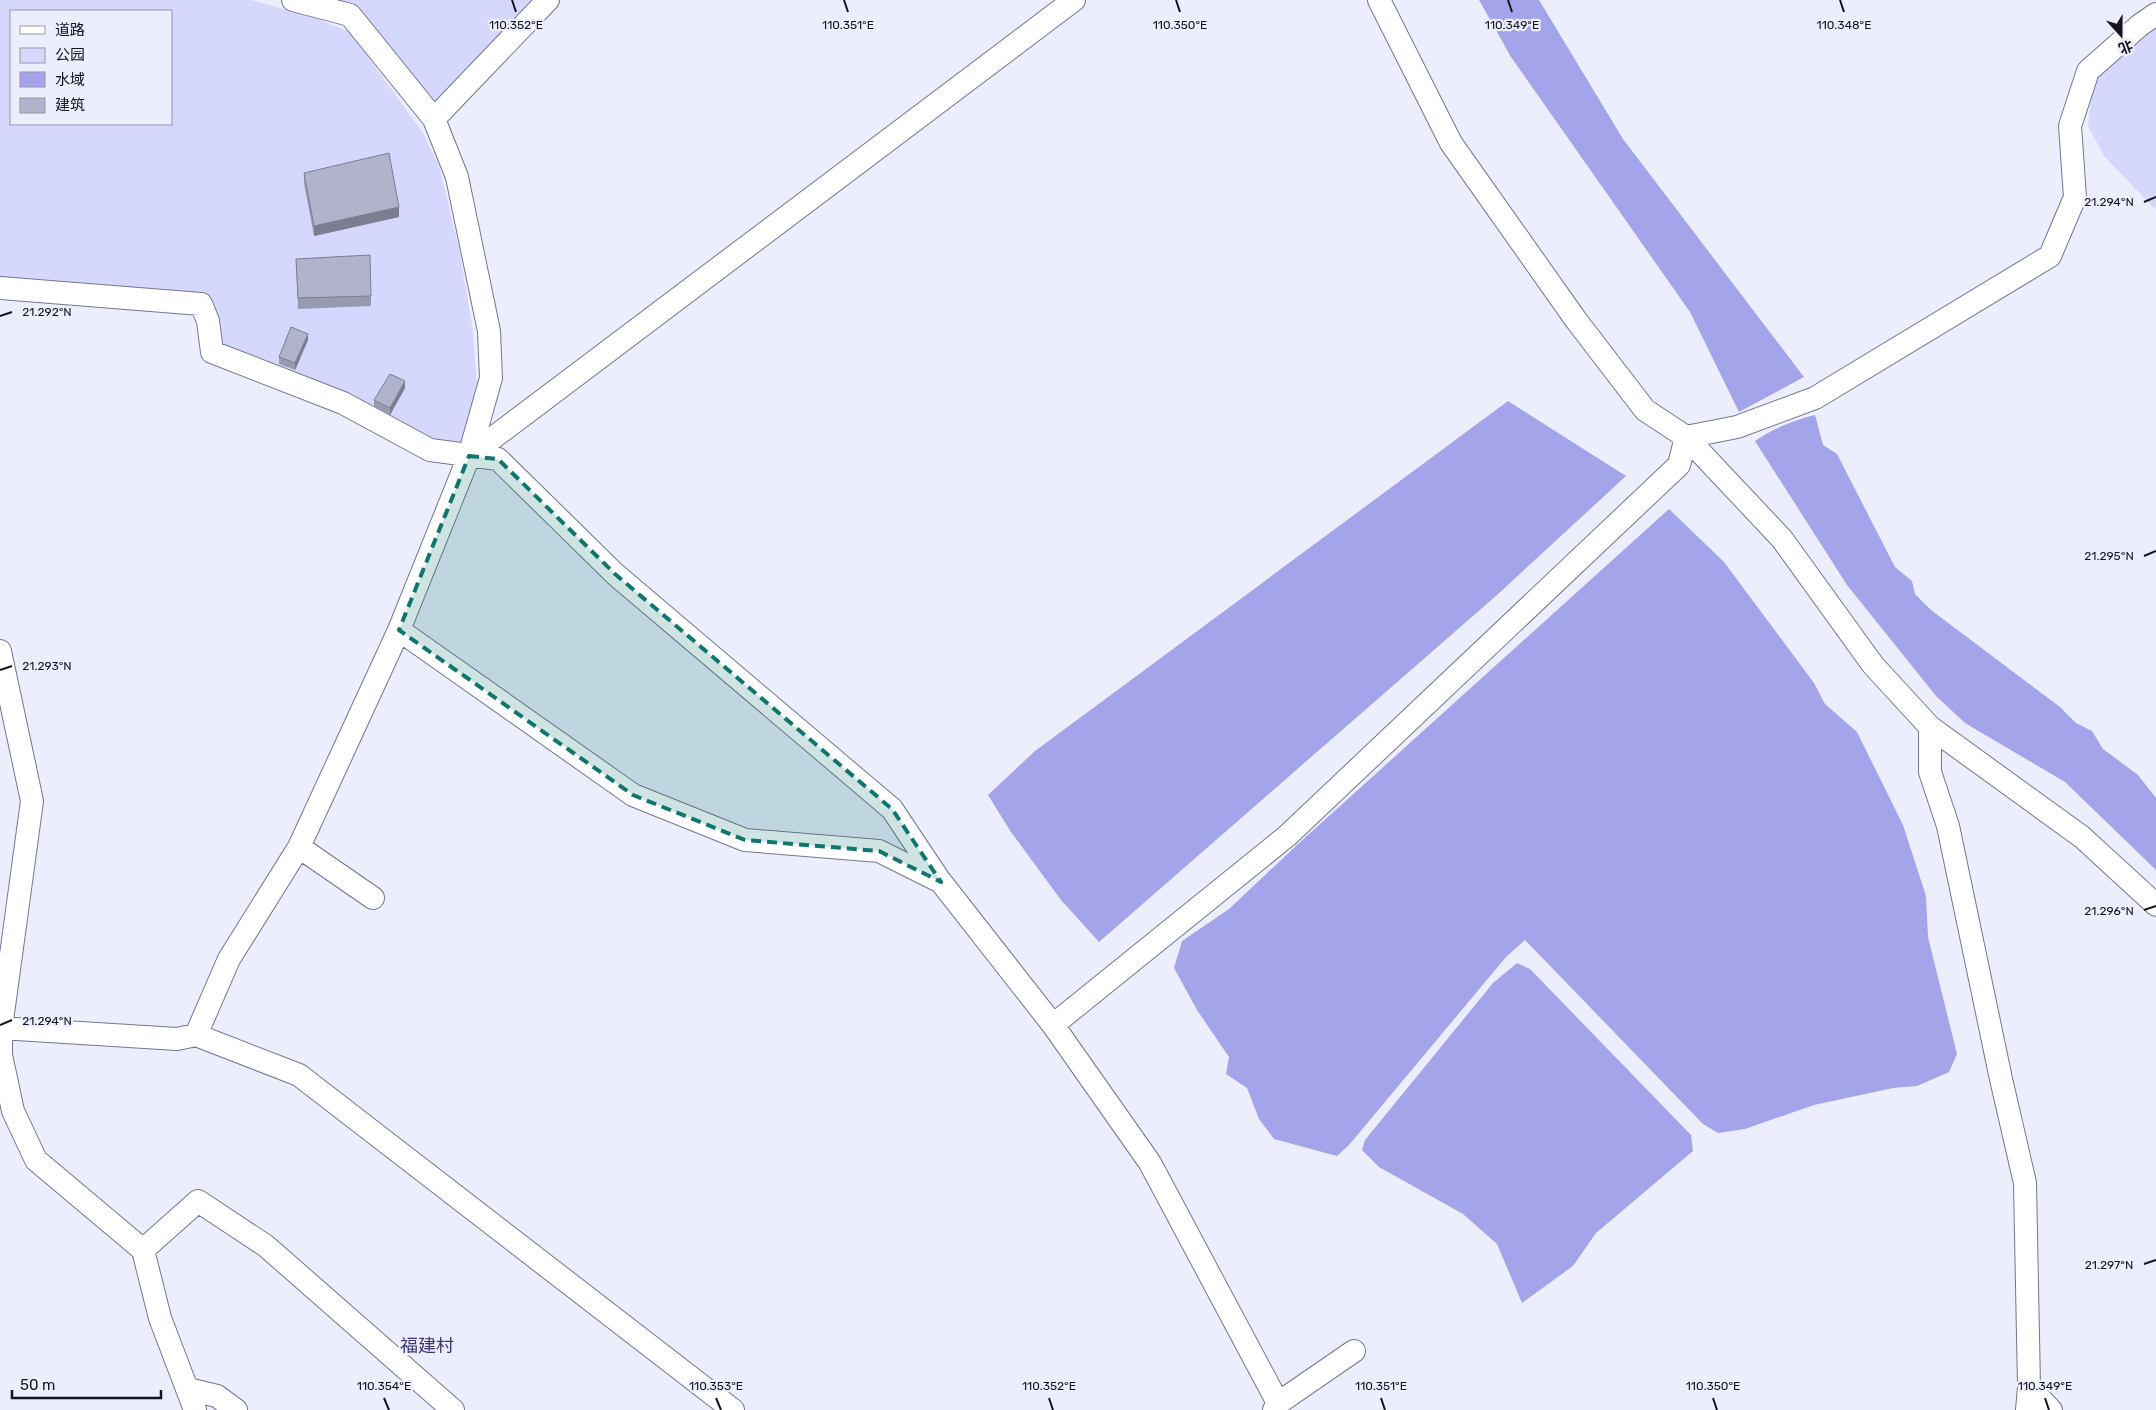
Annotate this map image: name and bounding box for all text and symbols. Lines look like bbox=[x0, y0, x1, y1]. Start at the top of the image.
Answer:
legend bbox=[10, 10, 172, 125]
north arrow bbox=[2096, 10, 2146, 60]
text: 110.352°E bbox=[489, 18, 543, 32]
text: 110.351°E bbox=[822, 18, 874, 32]
text: 110.350°E bbox=[1153, 18, 1207, 32]
text: 110.349°E bbox=[1485, 18, 1539, 32]
text: 110.348°E bbox=[1817, 18, 1871, 32]
text: 道路 bbox=[55, 21, 85, 39]
text: 北 bbox=[2116, 36, 2135, 57]
text: 公园 bbox=[55, 46, 85, 64]
text: 水域 bbox=[55, 71, 85, 89]
text: 建筑 bbox=[55, 96, 85, 114]
text: 21.294°N bbox=[2084, 195, 2134, 209]
text: 21.292°N bbox=[22, 305, 72, 319]
text: 21.295°N bbox=[2084, 549, 2134, 563]
text: 21.293°N bbox=[22, 659, 72, 673]
text: 21.296°N bbox=[2084, 904, 2134, 918]
text: 21.294°N bbox=[22, 1014, 72, 1028]
text: 21.297°N bbox=[2085, 1258, 2133, 1272]
district label: 福建村 bbox=[400, 1335, 454, 1357]
scale bar bbox=[12, 1368, 161, 1400]
text: 50 m bbox=[20, 1376, 55, 1394]
text: 110.354°E bbox=[357, 1379, 411, 1393]
text: 110.353°E bbox=[689, 1379, 743, 1393]
text: 110.352°E bbox=[1022, 1379, 1076, 1393]
text: 110.351°E bbox=[1355, 1379, 1407, 1393]
text: 110.350°E bbox=[1686, 1379, 1740, 1393]
text: 110.349°E bbox=[2018, 1379, 2072, 1393]

